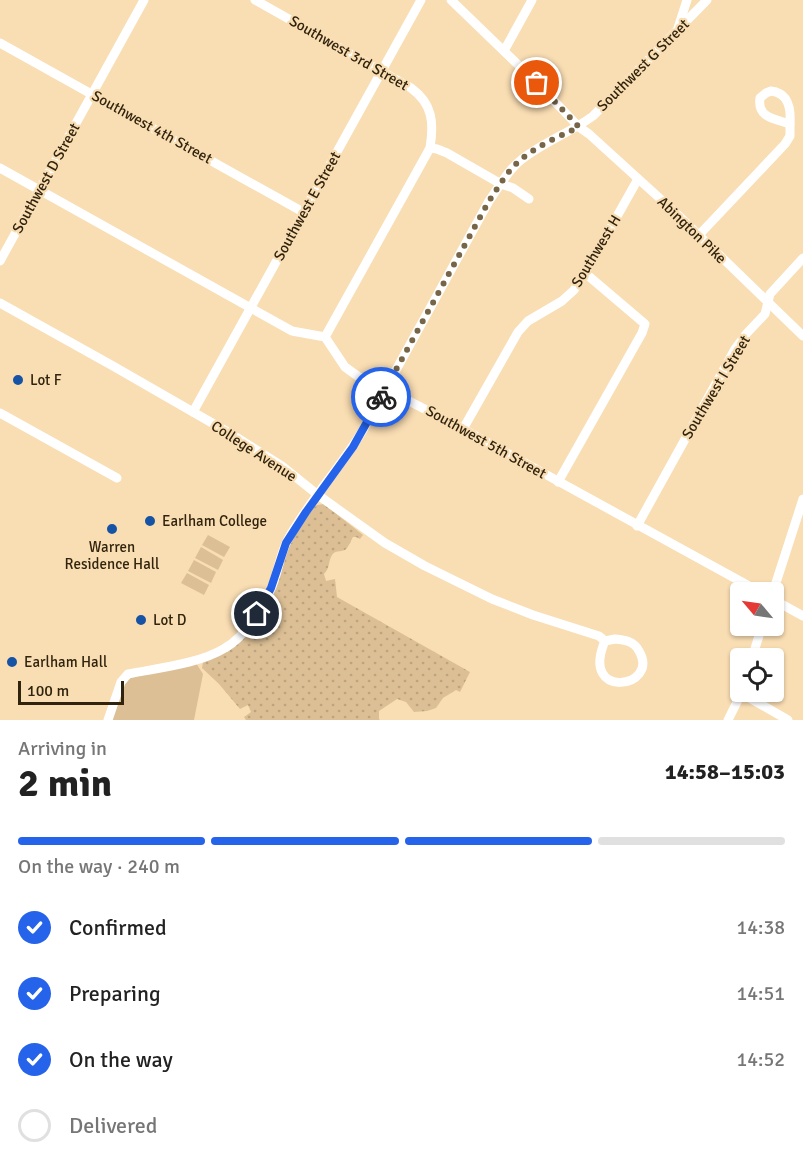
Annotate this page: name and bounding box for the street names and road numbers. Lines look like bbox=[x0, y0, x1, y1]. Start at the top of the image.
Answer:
street label: Southwest 3rd Street bbox=[286, 12, 412, 94]
street label: Southwest G Street bbox=[593, 15, 693, 115]
street label: Southwest 4th Street bbox=[89, 86, 215, 168]
street label: Southwest D Street bbox=[8, 120, 84, 236]
street label: Southwest E Street bbox=[270, 148, 344, 264]
street label: Abington Pike bbox=[654, 193, 730, 267]
street label: Southwest H bbox=[567, 212, 625, 290]
street label: Southwest I Street bbox=[678, 332, 754, 442]
street label: Southwest 5th Street bbox=[423, 401, 549, 483]
street label: College Avenue bbox=[208, 417, 300, 485]

